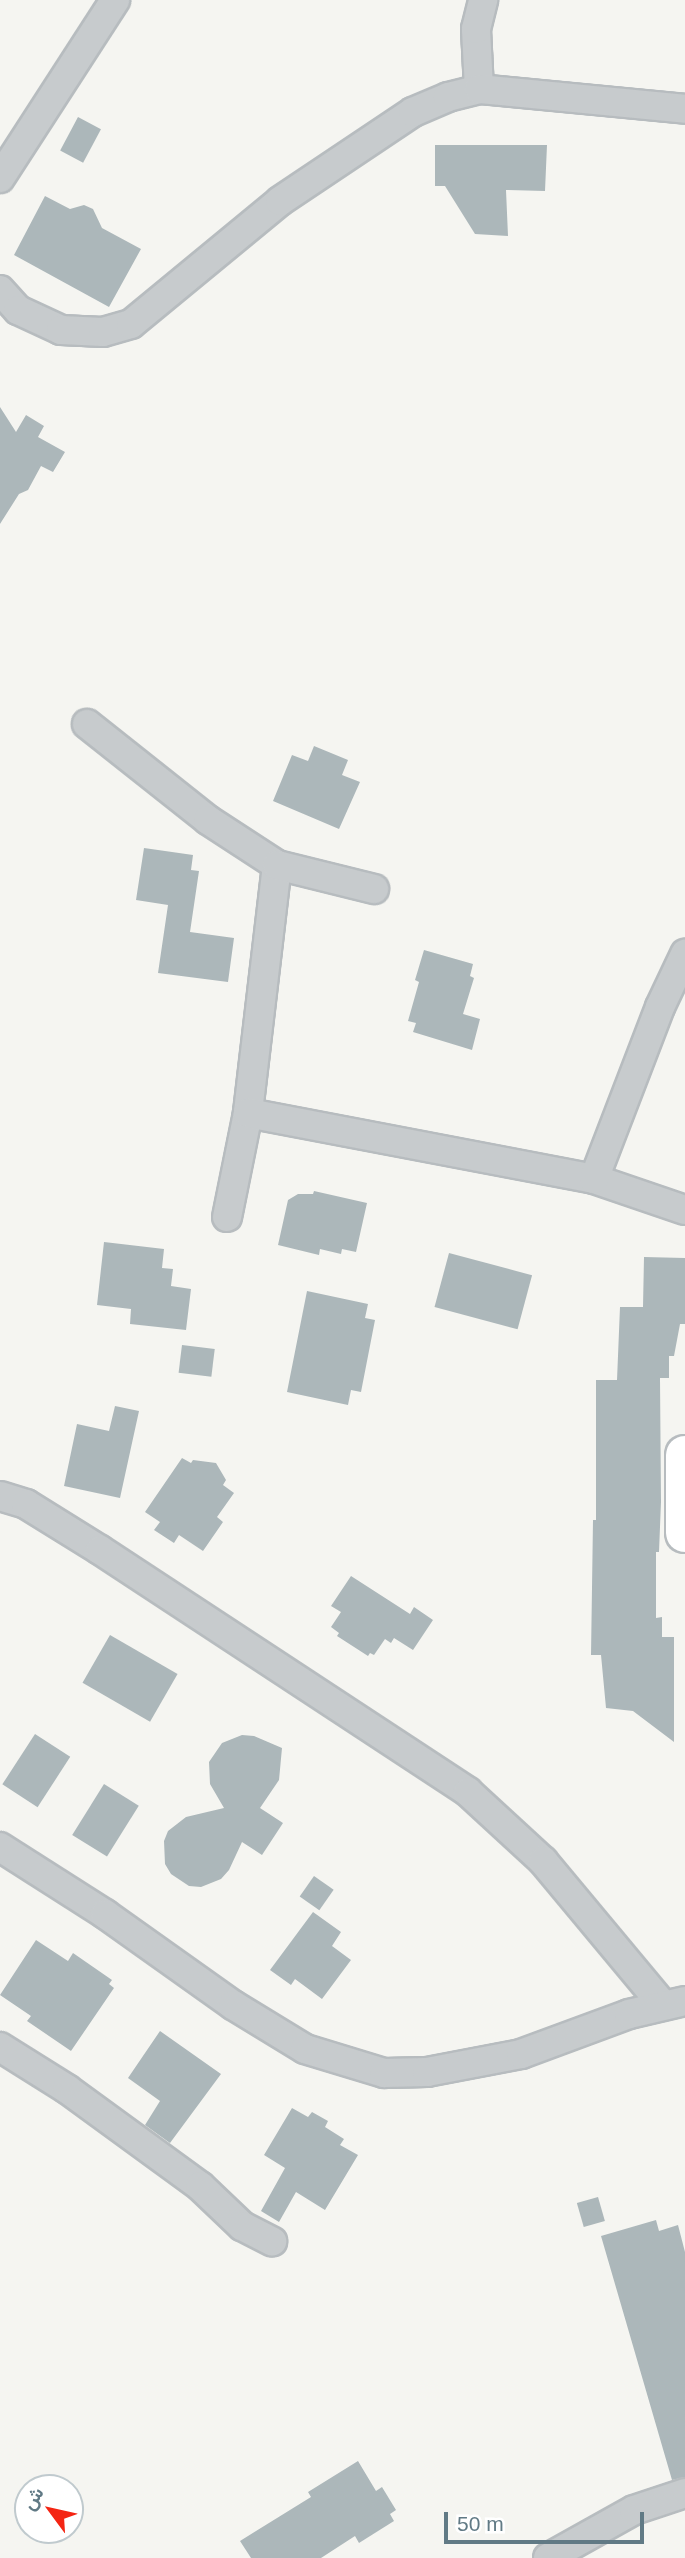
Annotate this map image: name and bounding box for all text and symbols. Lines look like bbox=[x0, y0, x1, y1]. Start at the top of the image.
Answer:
north arrow bbox=[14, 2474, 84, 2544]
text: ش bbox=[18, 2483, 48, 2514]
scale bar bbox=[447, 2498, 646, 2542]
text: 50 m bbox=[457, 2512, 504, 2535]

